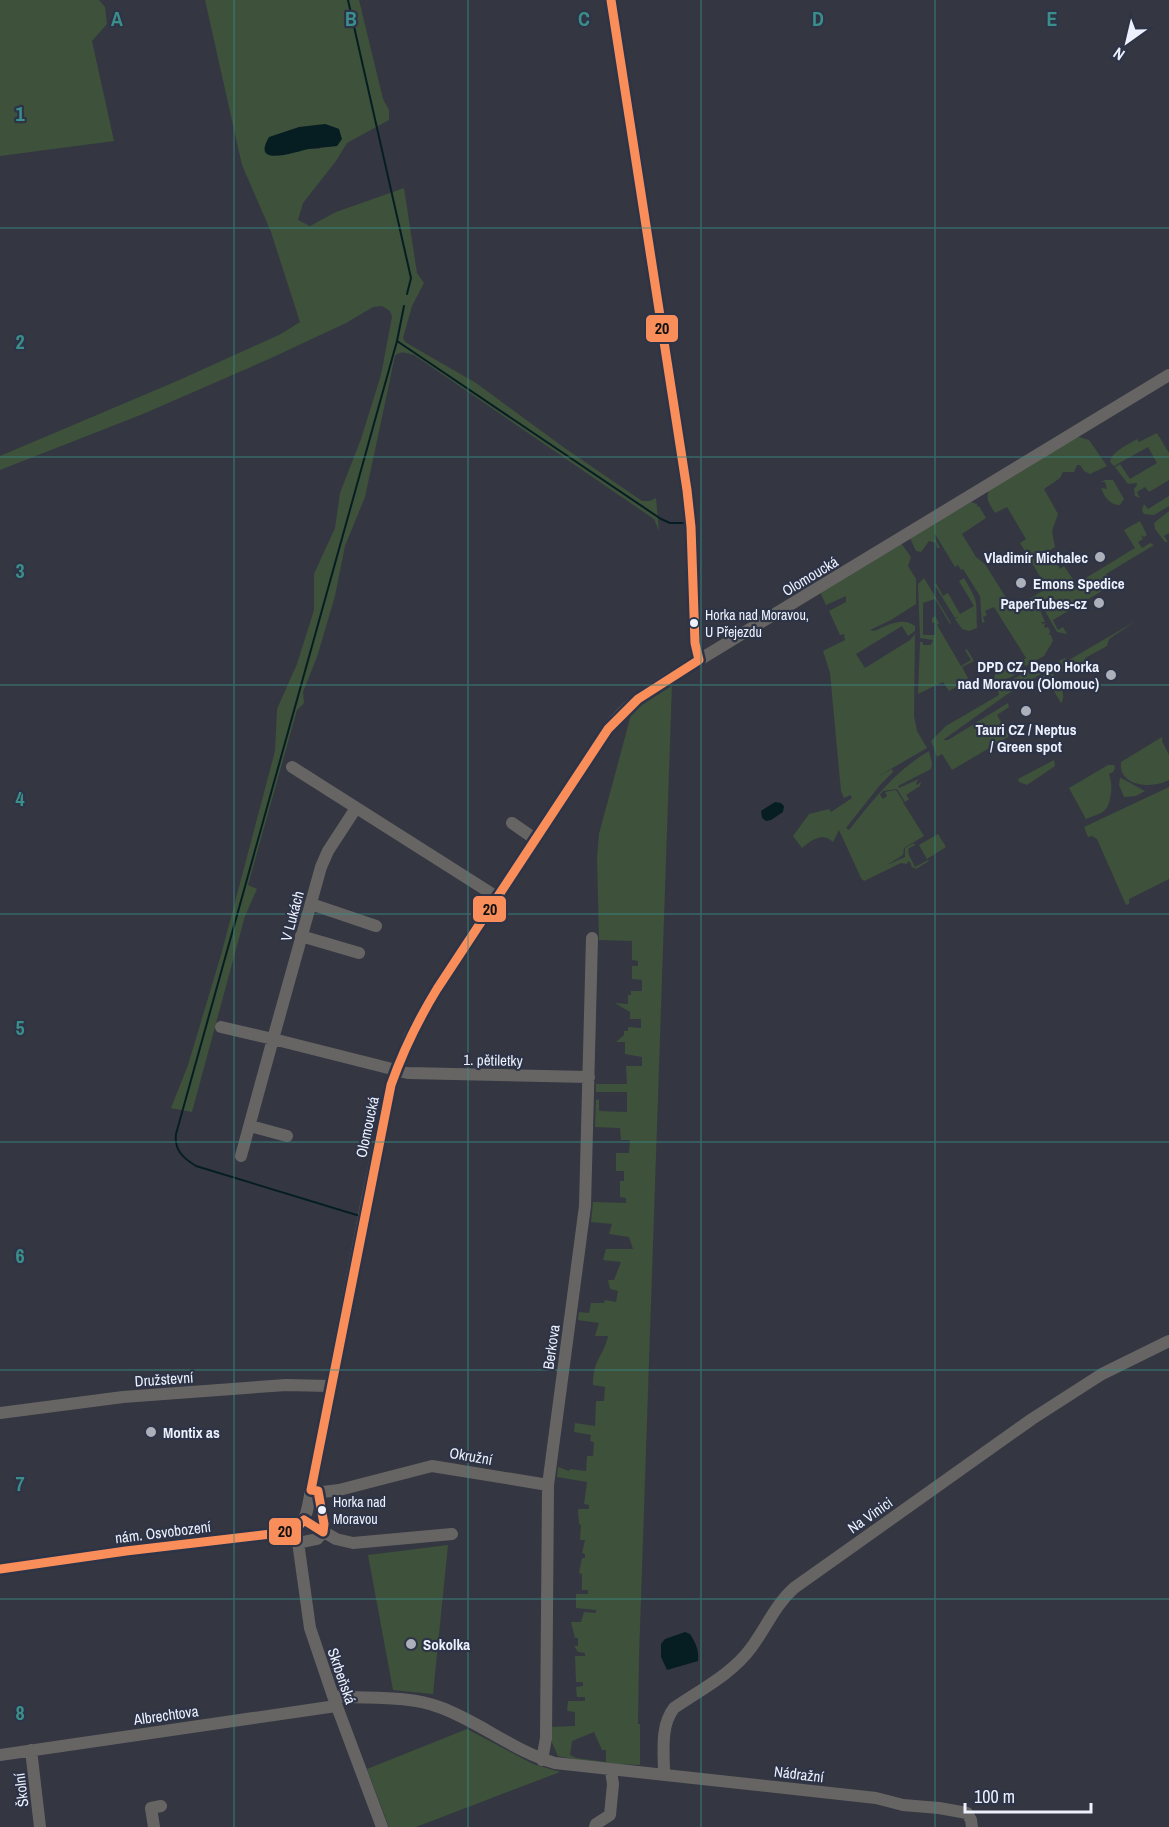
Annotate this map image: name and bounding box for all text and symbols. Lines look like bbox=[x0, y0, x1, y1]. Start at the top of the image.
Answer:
text: A bbox=[111, 5, 123, 32]
text: B bbox=[345, 5, 357, 32]
text: C bbox=[578, 5, 590, 32]
text: D bbox=[812, 5, 824, 32]
text: E bbox=[1047, 5, 1058, 32]
north arrow bbox=[1097, 12, 1157, 72]
text: N bbox=[1109, 43, 1129, 66]
text: 1 bbox=[15, 100, 25, 127]
line badge: 20 bbox=[645, 314, 679, 343]
text: 20 bbox=[655, 317, 669, 339]
text: 2 bbox=[15, 328, 25, 355]
place label: Vladimír Michalec bbox=[984, 547, 1088, 568]
marker: Vladimír Michalec bbox=[1093, 550, 1107, 564]
street label: Olomoucká bbox=[778, 551, 842, 601]
text: 3 bbox=[15, 557, 25, 584]
place label: Emons Spedice bbox=[1033, 573, 1125, 594]
marker: Emons Spedice bbox=[1014, 576, 1028, 590]
place label: PaperTubes-cz bbox=[1000, 593, 1087, 614]
marker: PaperTubes-cz bbox=[1092, 596, 1106, 610]
place label: Horka nad Moravou, U Přejezdu bbox=[705, 606, 809, 641]
marker: Horka nad Moravou, U Přejezdu bbox=[688, 617, 700, 629]
place label: DPD CZ, Depo Horka nad Moravou (Olomouc) bbox=[958, 656, 1099, 694]
marker: DPD CZ, Depo Horka nad Moravou (Olomouc) bbox=[1104, 668, 1118, 682]
marker: Tauri CZ / Neptus / Green spot bbox=[1019, 704, 1033, 718]
place label: Tauri CZ / Neptus / Green spot bbox=[976, 719, 1077, 757]
text: 4 bbox=[15, 785, 25, 812]
street label: V Lukách bbox=[275, 889, 309, 943]
line badge: 20 bbox=[472, 895, 507, 923]
text: 20 bbox=[483, 898, 497, 920]
text: 5 bbox=[15, 1014, 25, 1041]
street label: 1. pětiletky bbox=[463, 1049, 524, 1071]
street label: Olomoucká bbox=[350, 1094, 384, 1160]
text: 6 bbox=[15, 1242, 25, 1269]
street label: Berkova bbox=[537, 1323, 565, 1371]
street label: Družstevní bbox=[134, 1366, 195, 1392]
place label: Montix as bbox=[163, 1422, 220, 1443]
marker: Montix as bbox=[144, 1425, 158, 1439]
street label: Okružní bbox=[448, 1442, 495, 1470]
text: 7 bbox=[15, 1470, 25, 1497]
street label: Na Vinici bbox=[843, 1492, 897, 1538]
place label: Horka nad Moravou bbox=[333, 1493, 386, 1528]
marker: Horka nad Moravou bbox=[316, 1504, 328, 1516]
street label: nám. Osvobození bbox=[114, 1516, 213, 1548]
line badge: 20 bbox=[268, 1517, 302, 1546]
text: 20 bbox=[278, 1520, 292, 1542]
place label: Sokolka bbox=[423, 1634, 470, 1655]
marker: Sokolka bbox=[404, 1637, 418, 1651]
street label: Skrbeňská bbox=[323, 1645, 361, 1707]
text: 8 bbox=[15, 1699, 25, 1726]
street label: Albrechtova bbox=[131, 1700, 200, 1730]
street label: Nádražní bbox=[773, 1761, 826, 1788]
street label: Školní bbox=[8, 1771, 34, 1808]
scale bar bbox=[965, 1776, 1091, 1814]
text: 100 m bbox=[974, 1784, 1015, 1809]

